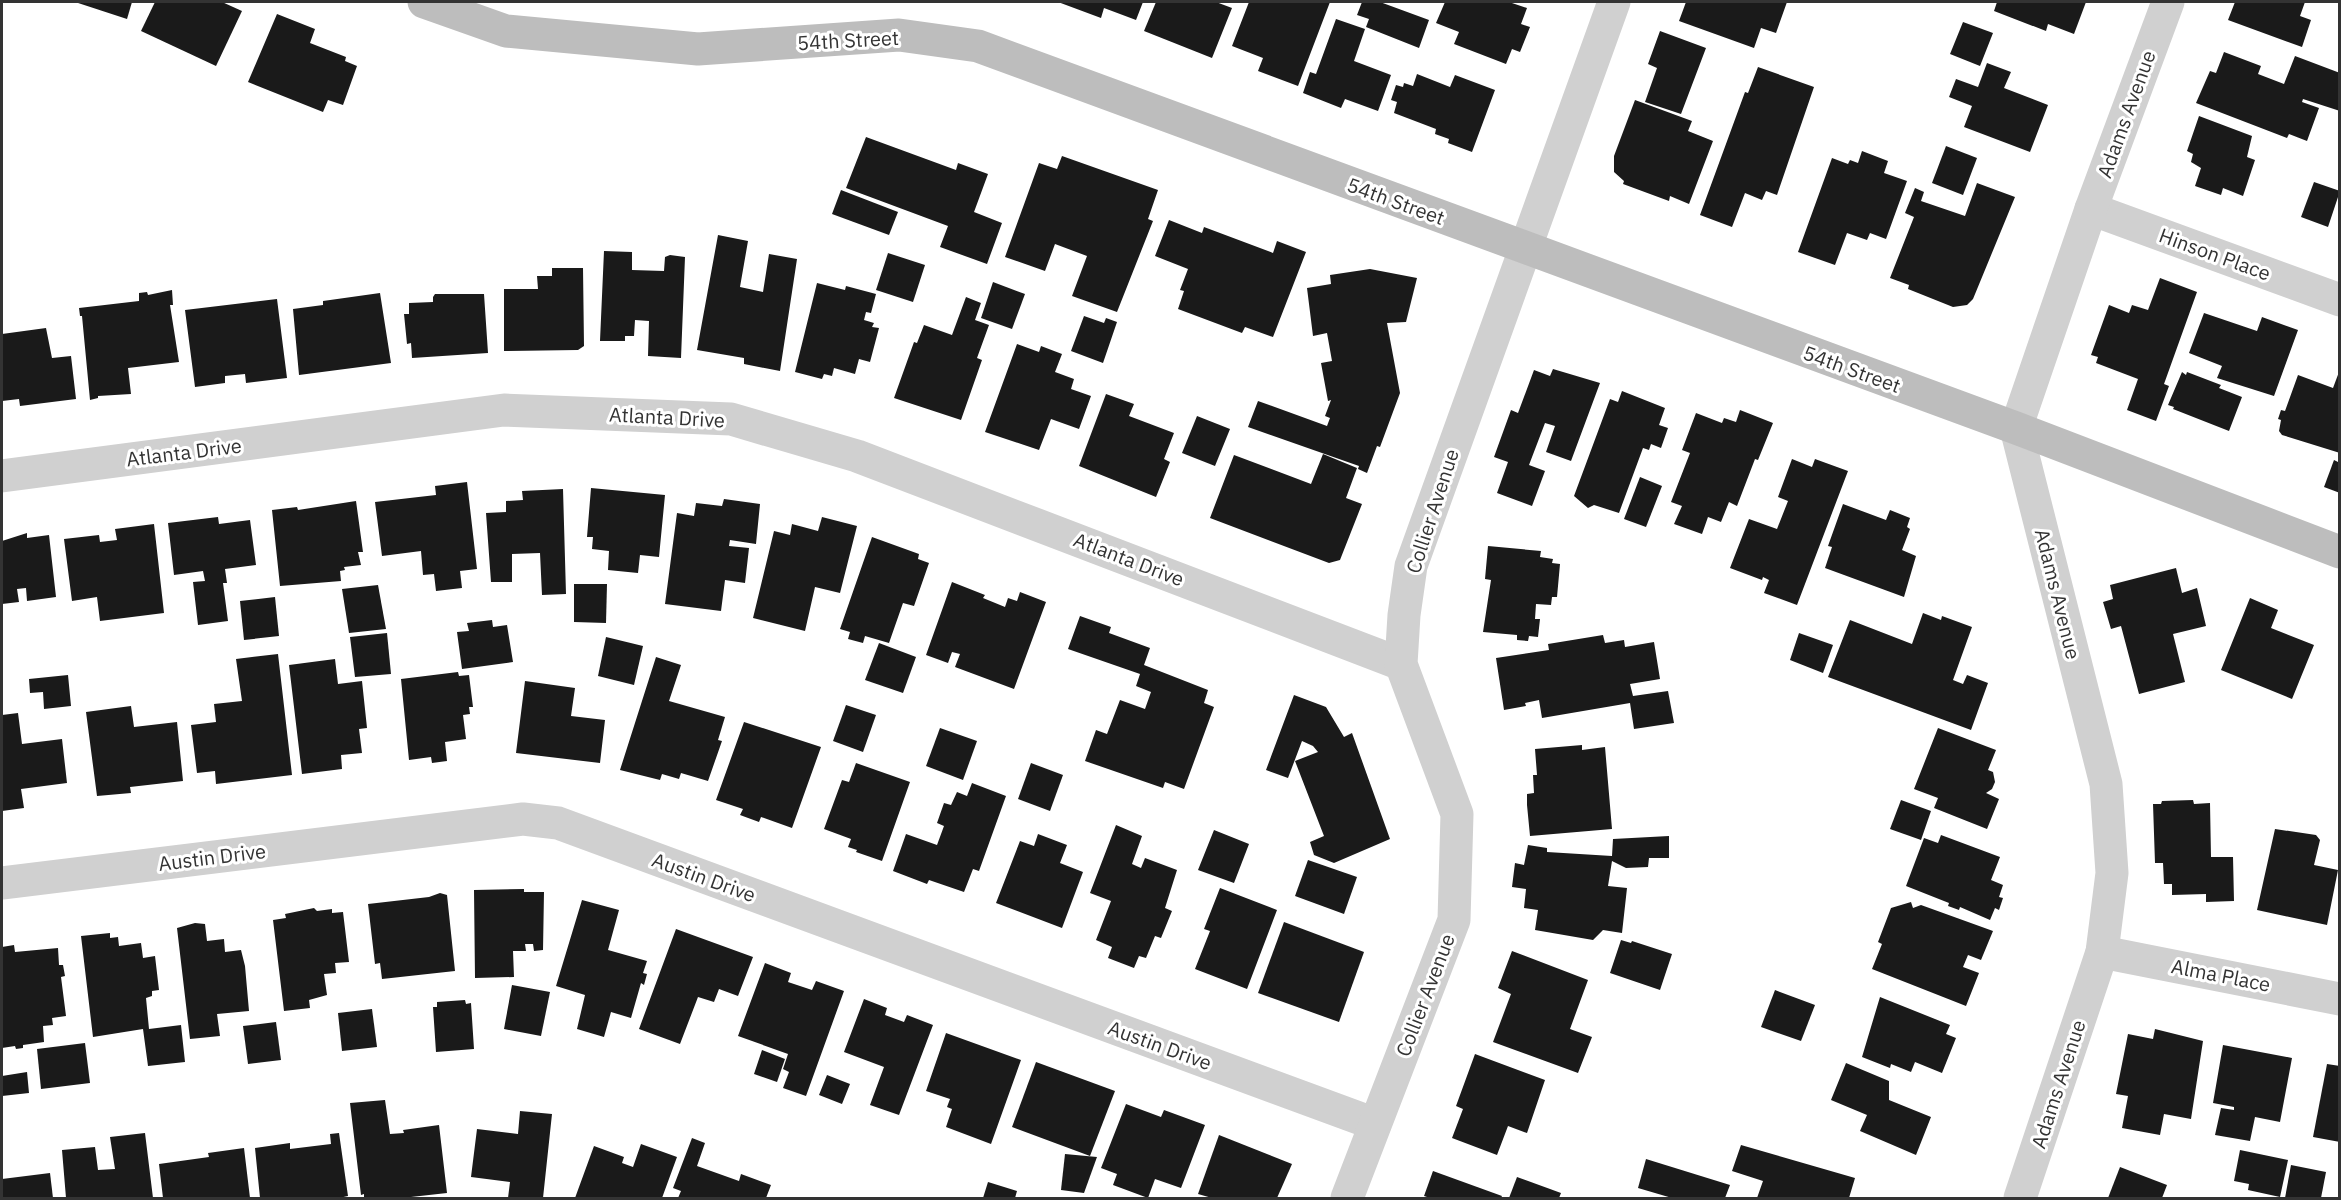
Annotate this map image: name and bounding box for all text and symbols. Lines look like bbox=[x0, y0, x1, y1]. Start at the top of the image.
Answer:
street label: 54th Street bbox=[796, 24, 900, 56]
street label: Adams Avenue bbox=[2090, 47, 2162, 181]
street label: 54th Street bbox=[1343, 171, 1449, 231]
street label: Hinson Place bbox=[2156, 221, 2274, 287]
street label: 54th Street bbox=[1799, 339, 1905, 399]
street label: Atlanta Drive bbox=[608, 400, 726, 434]
street label: Atlanta Drive bbox=[125, 432, 243, 472]
street label: Collier Avenue bbox=[1399, 445, 1465, 577]
street label: Atlanta Drive bbox=[1070, 526, 1188, 592]
street label: Adams Avenue bbox=[2029, 526, 2087, 662]
street label: Austin Drive bbox=[157, 837, 267, 877]
street label: Austin Drive bbox=[648, 846, 760, 908]
street label: Collier Avenue bbox=[1389, 930, 1461, 1060]
street label: Alma Place bbox=[2169, 952, 2273, 998]
street label: Austin Drive bbox=[1104, 1014, 1216, 1076]
street label: Adams Avenue bbox=[2024, 1016, 2092, 1152]

